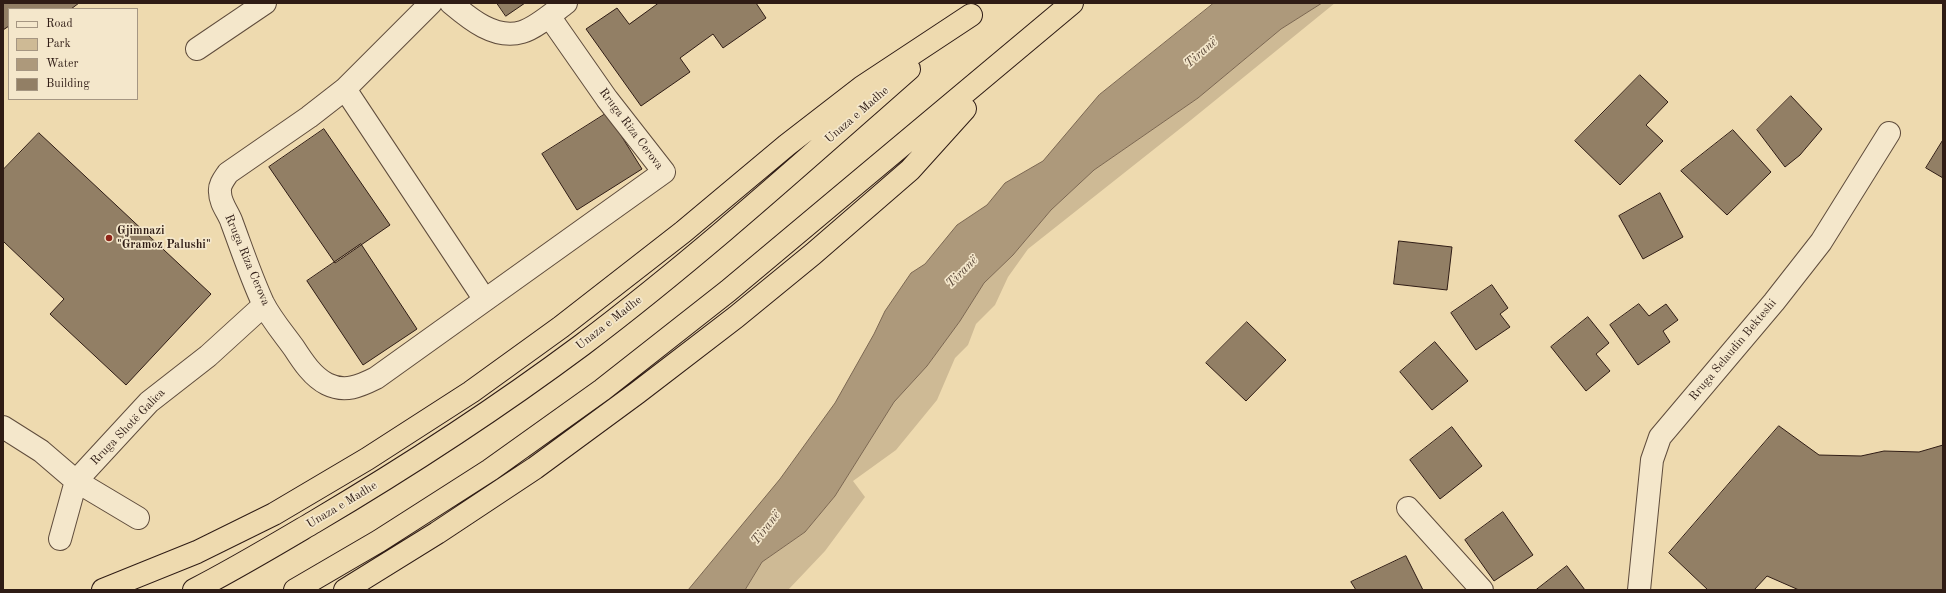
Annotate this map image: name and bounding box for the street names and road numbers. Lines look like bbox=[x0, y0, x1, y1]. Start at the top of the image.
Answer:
street label: Unaza e Madhe bbox=[822, 83, 892, 147]
street label: Rruga Riza Cerova bbox=[596, 86, 666, 172]
street label: Rruga Riza Cerova bbox=[221, 212, 273, 308]
street label: Unaza e Madhe bbox=[573, 293, 645, 353]
street label: Rruga Selaudin Bekteshi bbox=[1686, 296, 1780, 404]
street label: Rruga Shotë Galica bbox=[88, 386, 168, 468]
street label: Unaza e Madhe bbox=[304, 478, 380, 532]

